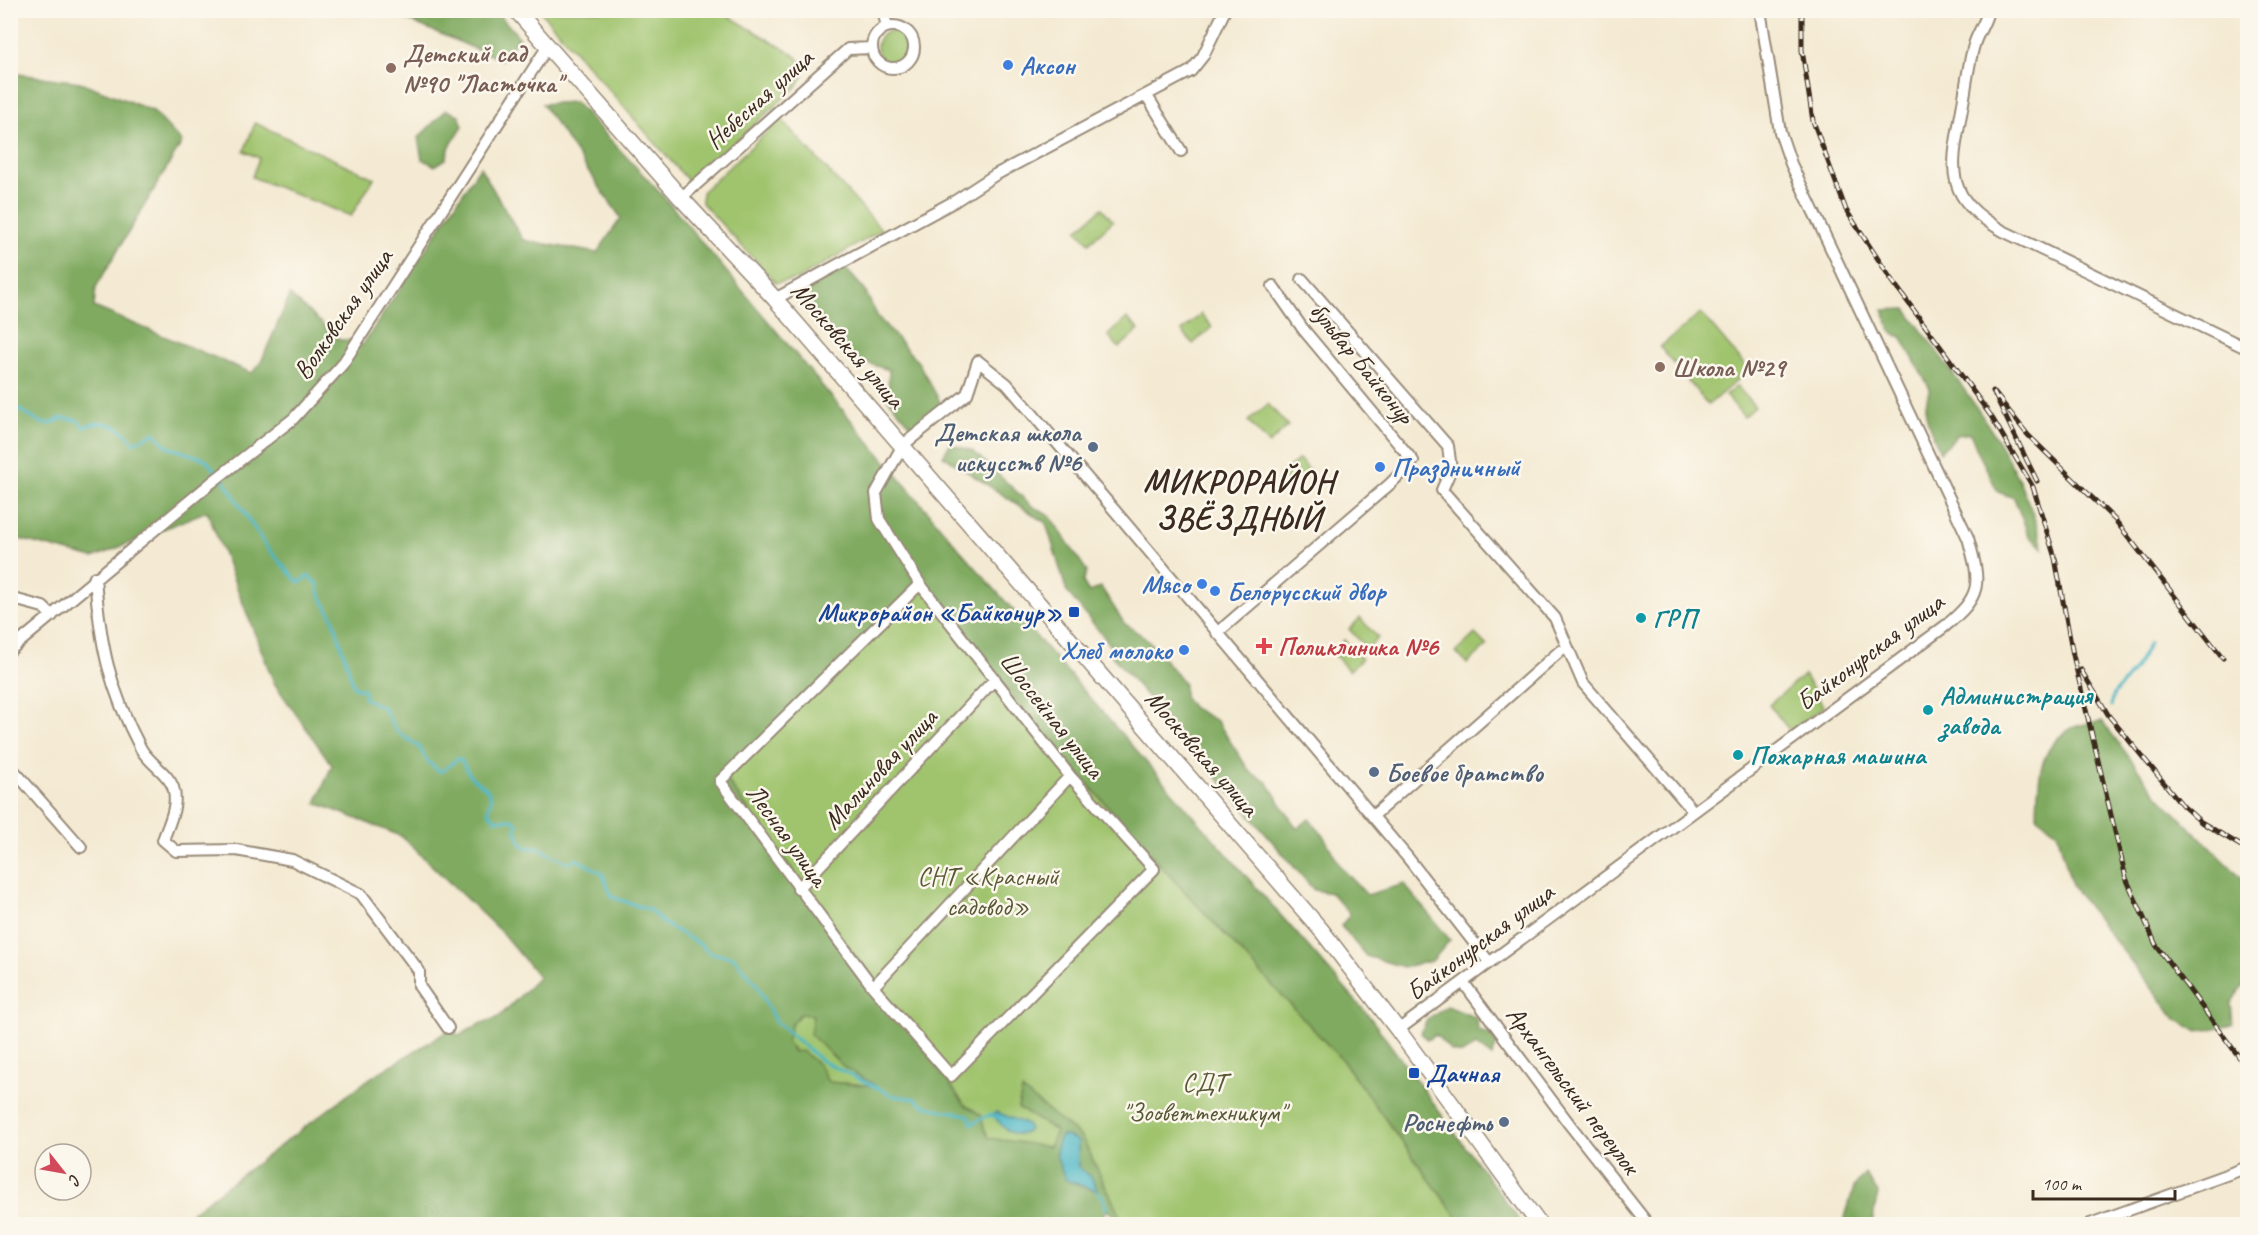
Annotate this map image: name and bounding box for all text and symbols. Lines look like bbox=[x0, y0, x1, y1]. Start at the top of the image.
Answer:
place label: Детский сад №90 "Ласточка" bbox=[403, 37, 568, 100]
street label: Небесная улица bbox=[698, 41, 821, 156]
place label: Аксон bbox=[1020, 49, 1077, 82]
marker: Аксон bbox=[1001, 58, 1015, 72]
marker: Детский сад №90 "Ласточка" bbox=[384, 61, 398, 75]
street label: Волковская улица bbox=[286, 241, 401, 386]
street label: Московская улица bbox=[784, 275, 913, 416]
street label: бульвар Байконур bbox=[1303, 295, 1423, 433]
place label: Школа №29 bbox=[1672, 351, 1787, 384]
marker: Школа №29 bbox=[1653, 360, 1667, 374]
place label: Детская школа искусств №6 bbox=[934, 416, 1083, 479]
marker: Детская школа искусств №6 bbox=[1086, 440, 1100, 454]
place label: Праздничный bbox=[1392, 451, 1522, 484]
marker: Праздничный bbox=[1373, 460, 1387, 474]
district label: МИКРОРАЙОН ЗВЁЗДНЫЙ bbox=[1143, 461, 1339, 539]
place label: Мясо bbox=[1142, 568, 1193, 601]
place label: Белорусский двор bbox=[1227, 575, 1388, 608]
marker: Мясо bbox=[1195, 577, 1209, 591]
marker: Белорусский двор bbox=[1208, 584, 1222, 598]
street label: Байконурская улица bbox=[1790, 585, 1952, 718]
place label: Микрорайон «Байконур» bbox=[818, 596, 1063, 629]
place label: ГРП bbox=[1653, 602, 1701, 635]
marker: Микрорайон «Байконур» bbox=[1067, 605, 1081, 619]
marker: ГРП bbox=[1634, 611, 1648, 625]
place label: Поликлиника №6 bbox=[1278, 630, 1440, 663]
place label: Хлеб молоко bbox=[1061, 634, 1174, 667]
marker: Поликлиника №6 bbox=[1255, 637, 1273, 655]
marker: Хлеб молоко bbox=[1177, 643, 1191, 657]
street label: Шоссейная улица bbox=[992, 645, 1113, 786]
place label: Администрация завода bbox=[1937, 679, 2094, 742]
street label: Московская улица bbox=[1138, 683, 1267, 824]
street label: Малиновая улица bbox=[816, 701, 945, 836]
marker: Администрация завода bbox=[1921, 703, 1935, 717]
place label: Пожарная машина bbox=[1750, 739, 1928, 772]
marker: Пожарная машина bbox=[1731, 748, 1745, 762]
place label: Боевое братство bbox=[1386, 756, 1545, 789]
marker: Боевое братство bbox=[1367, 765, 1381, 779]
street label: Лесная улица bbox=[739, 777, 837, 895]
park label: СНТ «Красный садовод» bbox=[917, 860, 1061, 923]
street label: Байконурская улица bbox=[1400, 875, 1562, 1008]
street label: Архангельский переулок bbox=[1499, 999, 1649, 1183]
place label: Дачная bbox=[1426, 1057, 1501, 1090]
park label: СДТ "Зооветтехникум" bbox=[1123, 1066, 1290, 1129]
marker: Дачная bbox=[1407, 1066, 1421, 1080]
place label: Роснефть bbox=[1402, 1106, 1494, 1139]
marker: Роснефть bbox=[1497, 1115, 1511, 1129]
north arrow bbox=[33, 1142, 93, 1202]
scale bar bbox=[2033, 1163, 2176, 1201]
text: С bbox=[63, 1171, 86, 1190]
text: 100 m bbox=[2042, 1173, 2083, 1195]

